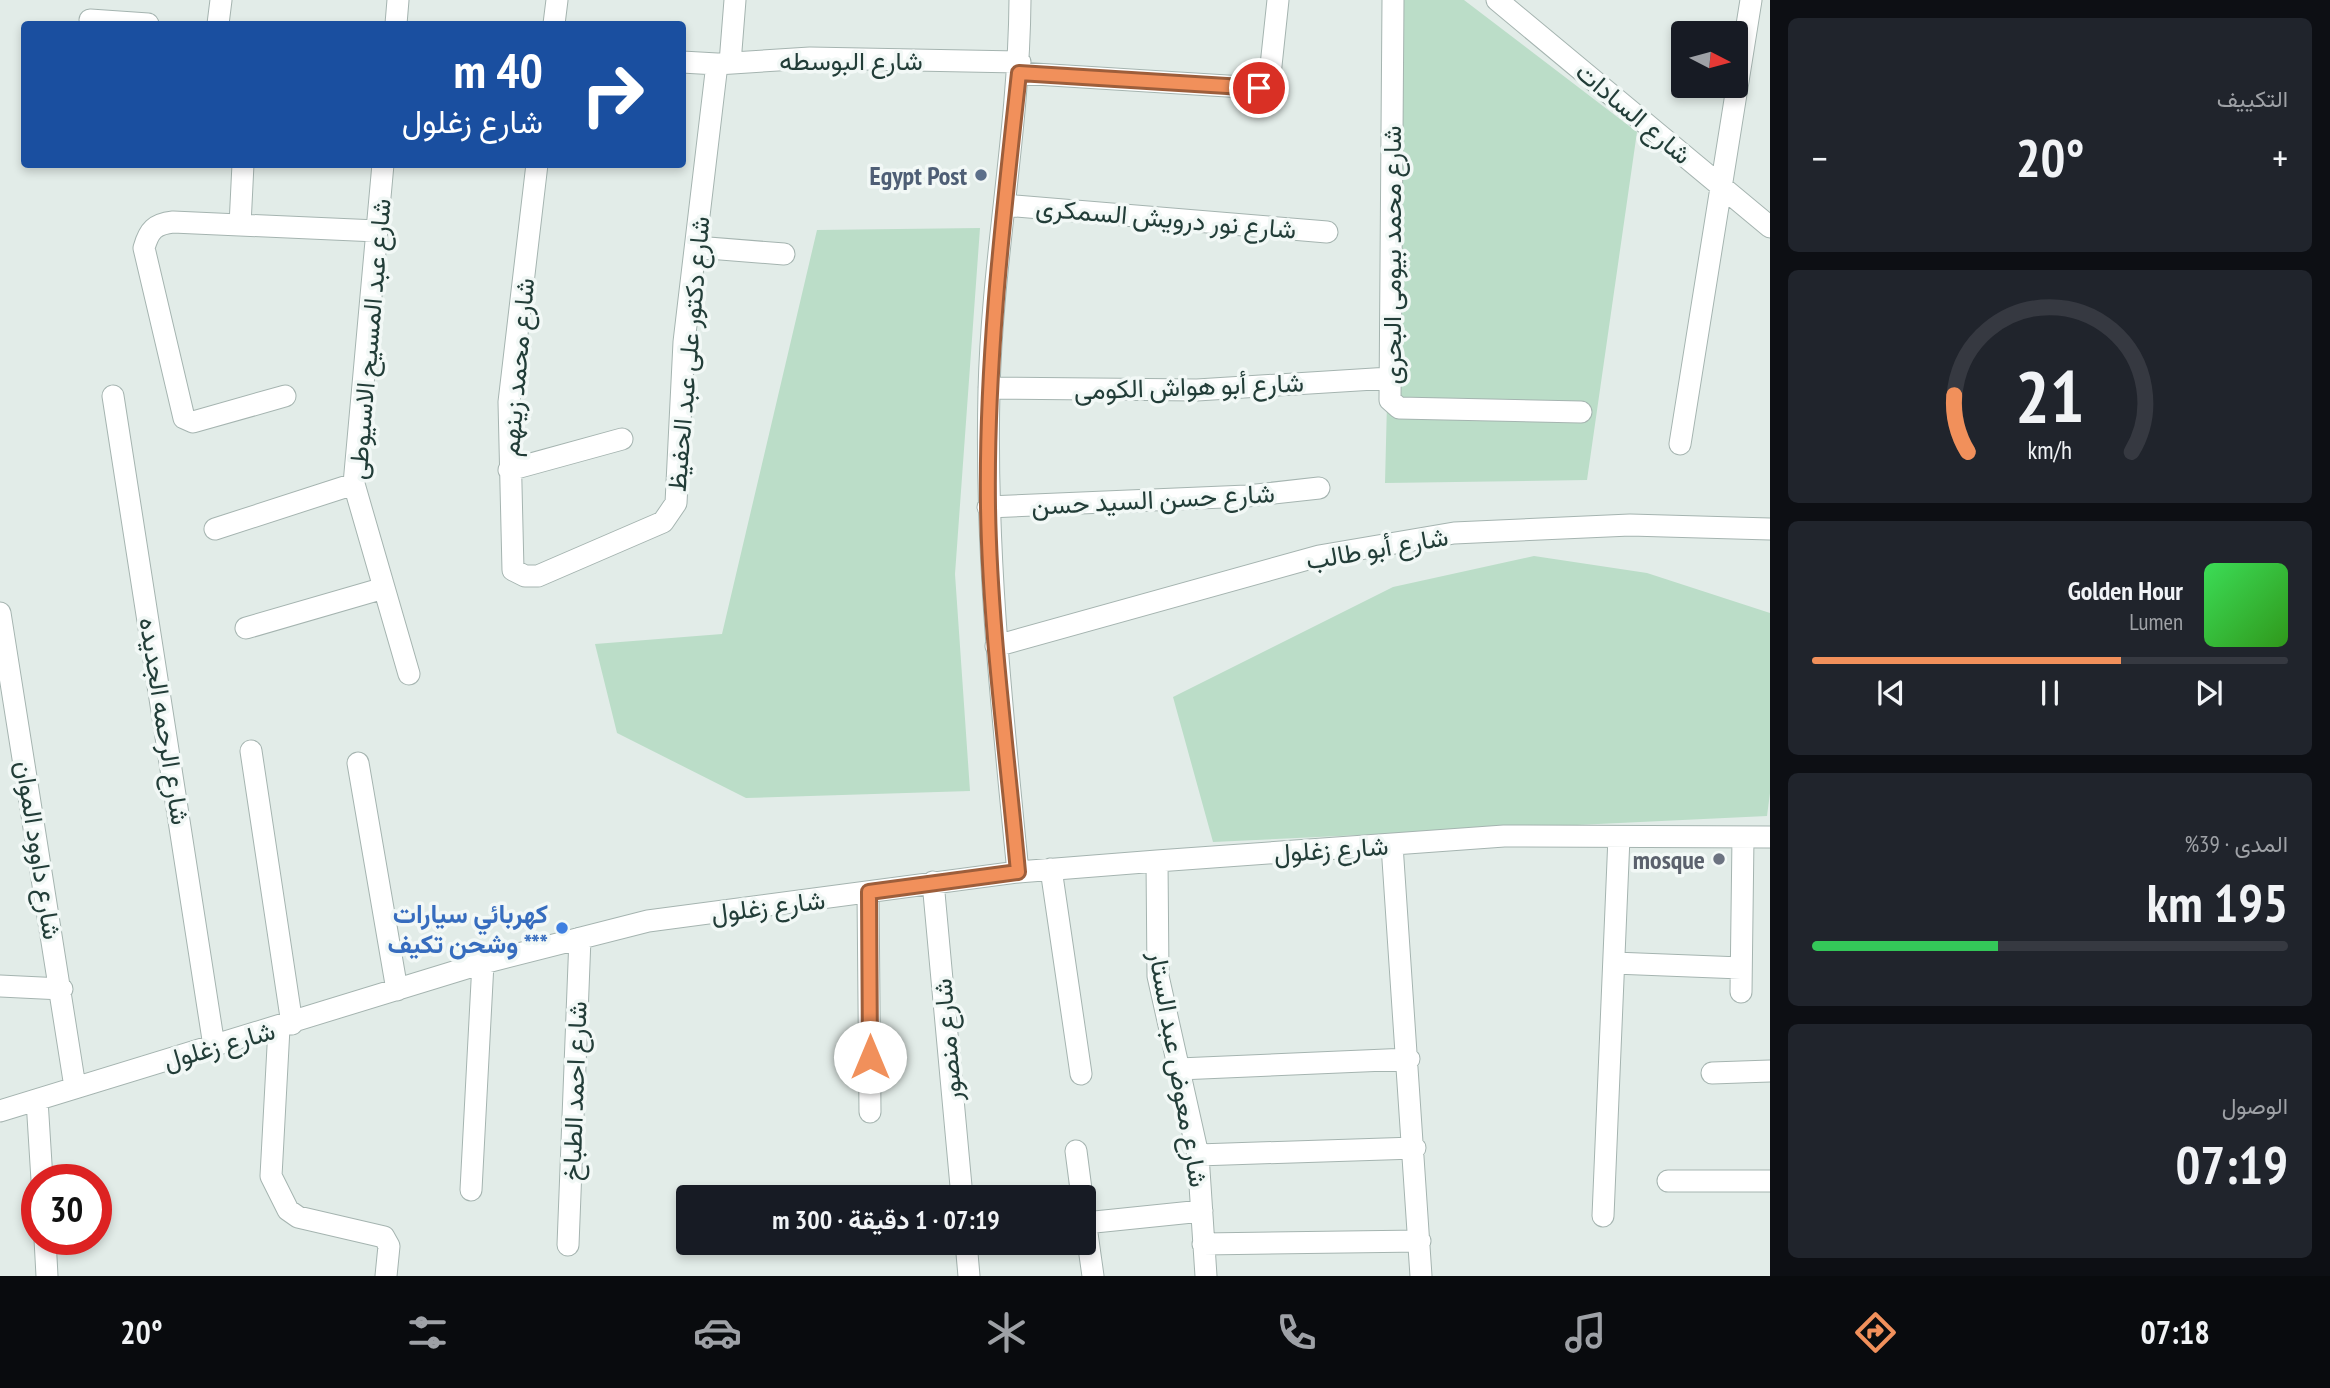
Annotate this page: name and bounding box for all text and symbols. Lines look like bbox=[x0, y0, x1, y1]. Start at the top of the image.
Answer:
north arrow bbox=[1671, 21, 1748, 98]
map controls bbox=[1671, 21, 1748, 98]
text: 40 m bbox=[454, 38, 543, 102]
street label: شارع البوسطه bbox=[779, 44, 923, 79]
icon: right bbox=[567, 49, 658, 140]
street label: شارع السادات bbox=[1568, 55, 1699, 173]
pin bbox=[1229, 58, 1289, 118]
icon: arrive bbox=[1240, 69, 1278, 107]
text: التكييف bbox=[2217, 84, 2288, 113]
text: شارع زغلول bbox=[402, 100, 543, 142]
text: 20° bbox=[2016, 124, 2084, 191]
street label: شارع محمد بيومى البحرى bbox=[1375, 125, 1410, 385]
text: − bbox=[1812, 133, 1828, 182]
text: + bbox=[2272, 133, 2288, 182]
place label: Egypt Post bbox=[870, 159, 967, 192]
marker: Egypt Post bbox=[973, 167, 989, 183]
street label: شارع نور درويش السمكرى bbox=[1034, 190, 1298, 248]
street label: شارع عبد المسيح الاسيوطى bbox=[340, 197, 400, 481]
street label: شارع دكتور على عبد الحفيظ bbox=[660, 215, 718, 493]
street label: شارع محمد زينهم bbox=[493, 276, 543, 458]
text: 21 bbox=[2015, 349, 2085, 443]
street label: شارع أبو هواش الكومى bbox=[1073, 365, 1305, 409]
text: km/h bbox=[2028, 434, 2072, 466]
street label: شارع حسن السيد حسن bbox=[1030, 476, 1276, 524]
street label: شارع أبو طالب bbox=[1303, 519, 1451, 579]
text: Golden Hour bbox=[2068, 574, 2183, 607]
text: Lumen bbox=[2129, 607, 2183, 636]
street label: شارع الرحمه الجديده bbox=[130, 615, 198, 827]
icon: previous bbox=[1872, 674, 1910, 712]
icon: pause bbox=[2031, 674, 2069, 712]
icon: next bbox=[2190, 674, 2228, 712]
street label: شارع داوود الموان bbox=[7, 758, 69, 942]
street label: شارع زغلول bbox=[1273, 829, 1390, 871]
text: المدى · 39% bbox=[2184, 829, 2288, 858]
place label: mosque bbox=[1633, 843, 1705, 876]
marker: mosque bbox=[1711, 851, 1727, 867]
text: 195 km bbox=[2147, 869, 2288, 936]
street label: شارع زغلول bbox=[709, 883, 827, 931]
place label: كهربائي سيارات وشحن تكيف *** bbox=[387, 897, 548, 960]
marker: كهربائي سيارات وشحن تكيف *** bbox=[554, 920, 570, 936]
street label: شارع معوض عبد الستار bbox=[1140, 947, 1216, 1190]
street label: شارع منصور bbox=[925, 977, 971, 1104]
street label: شارع احمد الطباخ bbox=[554, 1001, 596, 1181]
street label: شارع زغلول bbox=[159, 1013, 279, 1079]
position arrow bbox=[833, 1020, 907, 1094]
text: الوصول bbox=[2222, 1091, 2288, 1120]
text: 07:19 bbox=[2176, 1131, 2288, 1198]
speed limit sign: 30 bbox=[21, 1164, 112, 1255]
text: 07:19 · 1 دقيقة · 300 m bbox=[772, 1203, 1000, 1236]
icon: filters bbox=[403, 1308, 452, 1357]
icon: car bbox=[693, 1308, 742, 1357]
icon: climate bbox=[982, 1308, 1031, 1357]
icon: phone bbox=[1272, 1308, 1321, 1357]
icon: music bbox=[1561, 1308, 1610, 1357]
icon: directions bbox=[1851, 1308, 1900, 1357]
text: 20° bbox=[120, 1311, 163, 1353]
text: 07:18 bbox=[2141, 1311, 2210, 1353]

